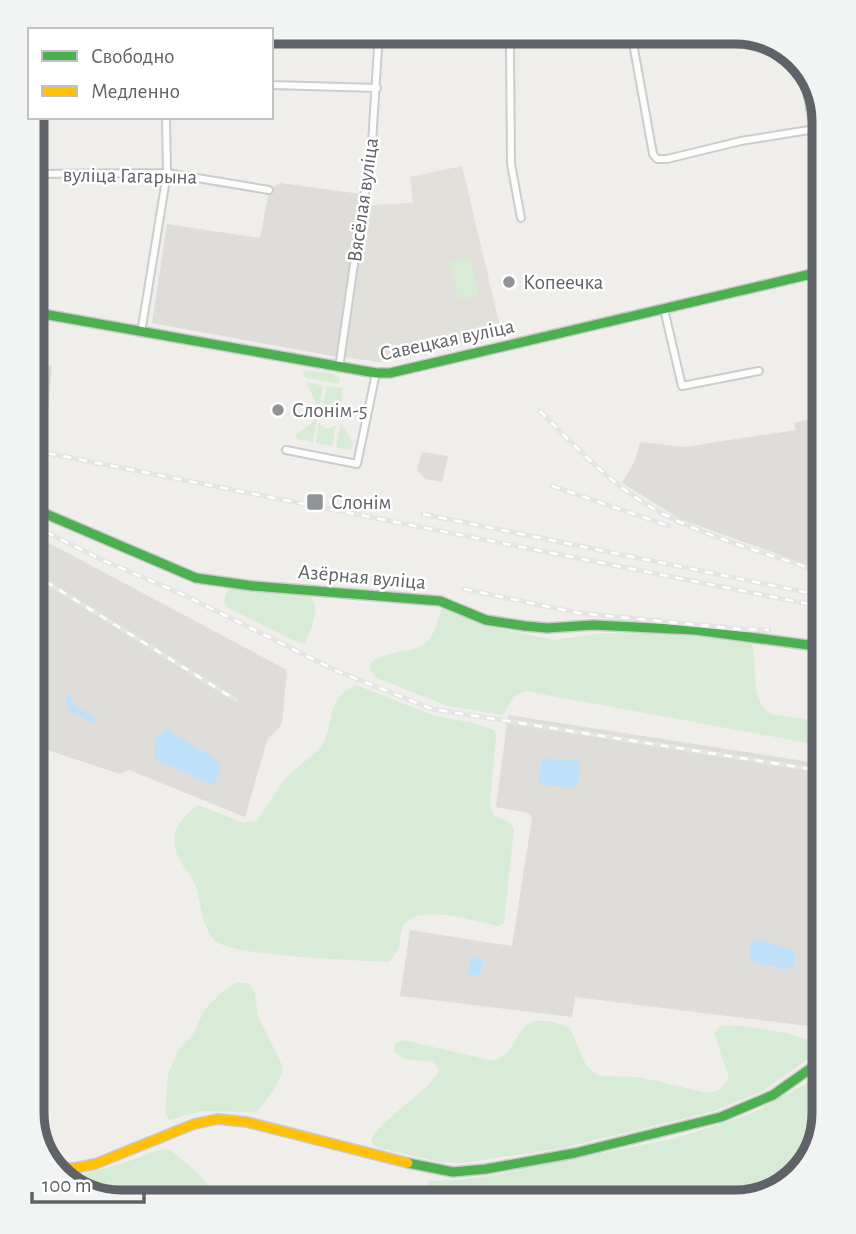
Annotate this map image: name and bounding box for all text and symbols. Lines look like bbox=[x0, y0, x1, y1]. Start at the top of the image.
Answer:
legend bbox=[28, 28, 273, 119]
text: Свободно bbox=[91, 46, 175, 67]
text: Медленно bbox=[91, 81, 180, 102]
street label: Вясёлая вуліца bbox=[344, 136, 382, 264]
street label: вуліца Гагарына bbox=[62, 164, 198, 188]
place label: Копеечка bbox=[523, 272, 604, 293]
marker: Копеечка bbox=[501, 274, 517, 290]
street label: Савецкая вуліца bbox=[378, 315, 517, 365]
place label: Слонім-5 bbox=[292, 400, 368, 421]
marker: Слонім-5 bbox=[270, 402, 286, 418]
marker: Слонім bbox=[305, 492, 325, 512]
place label: Слонім bbox=[331, 492, 391, 513]
street label: Азёрная вуліца bbox=[297, 561, 427, 593]
scale bar bbox=[32, 1160, 144, 1204]
text: 100 m bbox=[42, 1175, 92, 1196]

